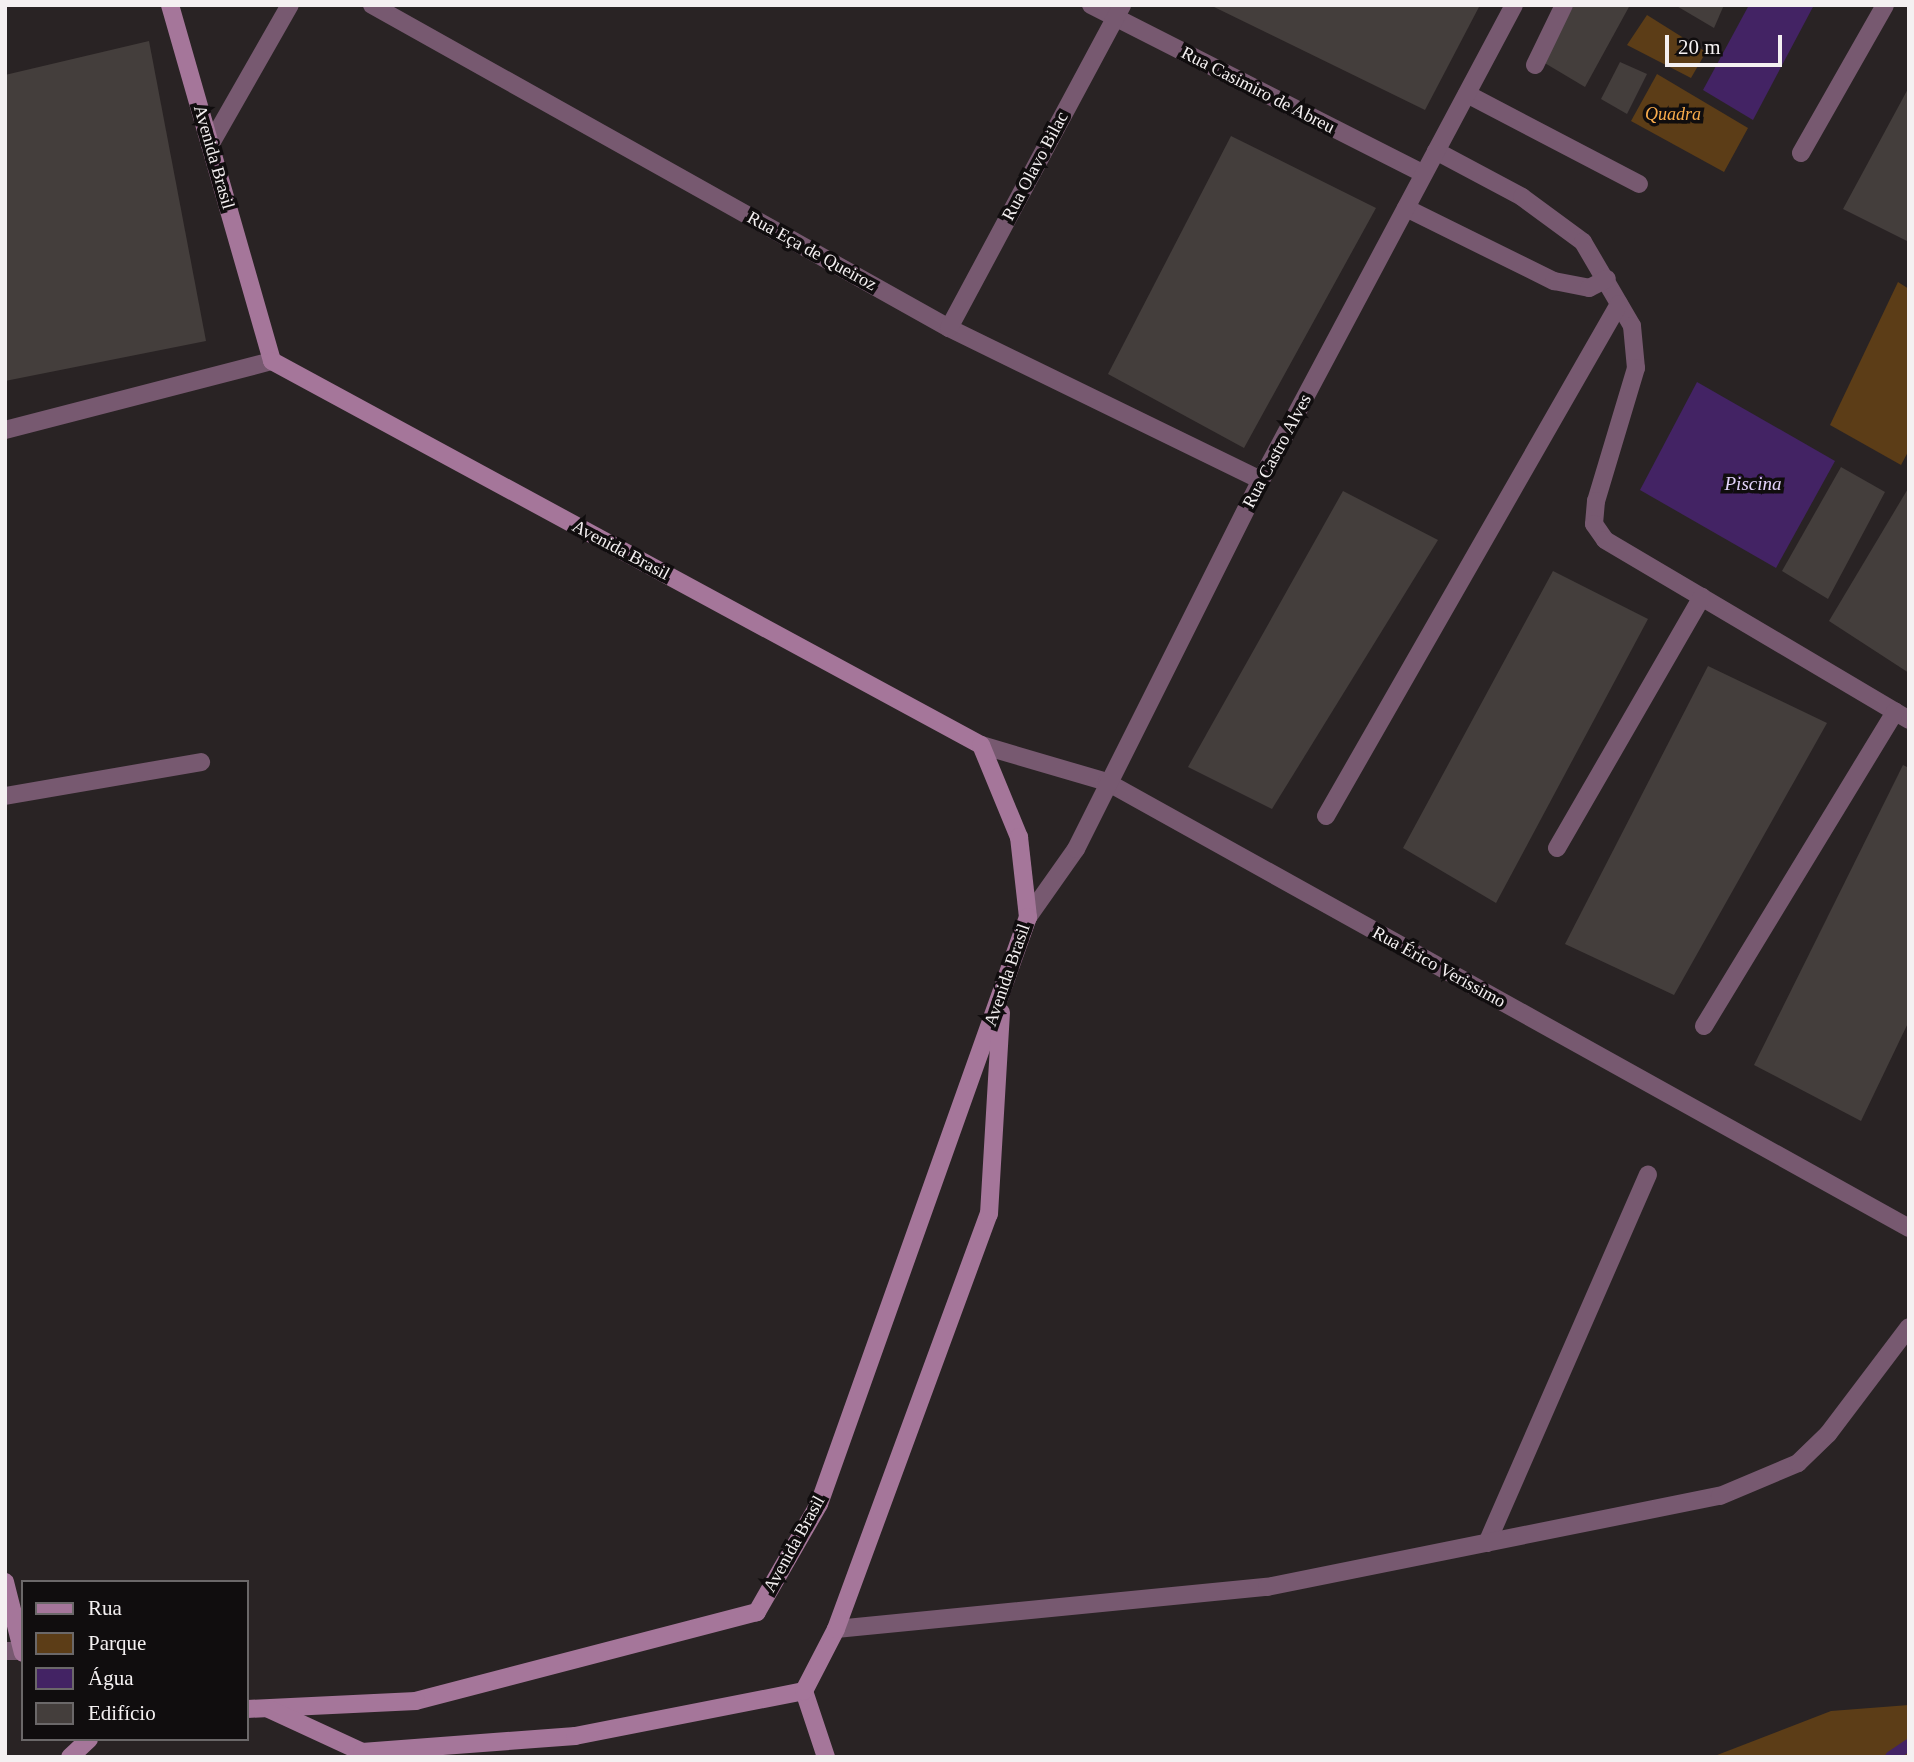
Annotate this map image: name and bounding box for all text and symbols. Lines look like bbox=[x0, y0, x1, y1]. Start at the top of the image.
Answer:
scale bar bbox=[1669, 21, 1786, 65]
text: 20 m bbox=[1678, 35, 1721, 59]
street label: Rua Casimiro de Abreu bbox=[1177, 42, 1339, 138]
street label: Avenida Brasil bbox=[189, 103, 239, 211]
park label: Quadra bbox=[1645, 103, 1701, 125]
street label: Rua Olavo Bilac bbox=[997, 108, 1073, 224]
street label: Rua Eça de Queiroz bbox=[744, 207, 880, 295]
street label: Rua Castro Alves bbox=[1238, 390, 1316, 512]
water label: Piscina bbox=[1725, 473, 1781, 495]
street label: Avenida Brasil bbox=[569, 515, 673, 585]
street label: Avenida Brasil bbox=[979, 921, 1035, 1029]
street label: Rua Érico Verissimo bbox=[1369, 921, 1509, 1013]
street label: Avenida Brasil bbox=[759, 1492, 829, 1596]
legend bbox=[21, 1580, 248, 1741]
text: Rua bbox=[88, 1596, 122, 1620]
text: Parque bbox=[88, 1631, 146, 1655]
text: Água bbox=[88, 1666, 134, 1690]
text: Edifício bbox=[88, 1701, 156, 1725]

